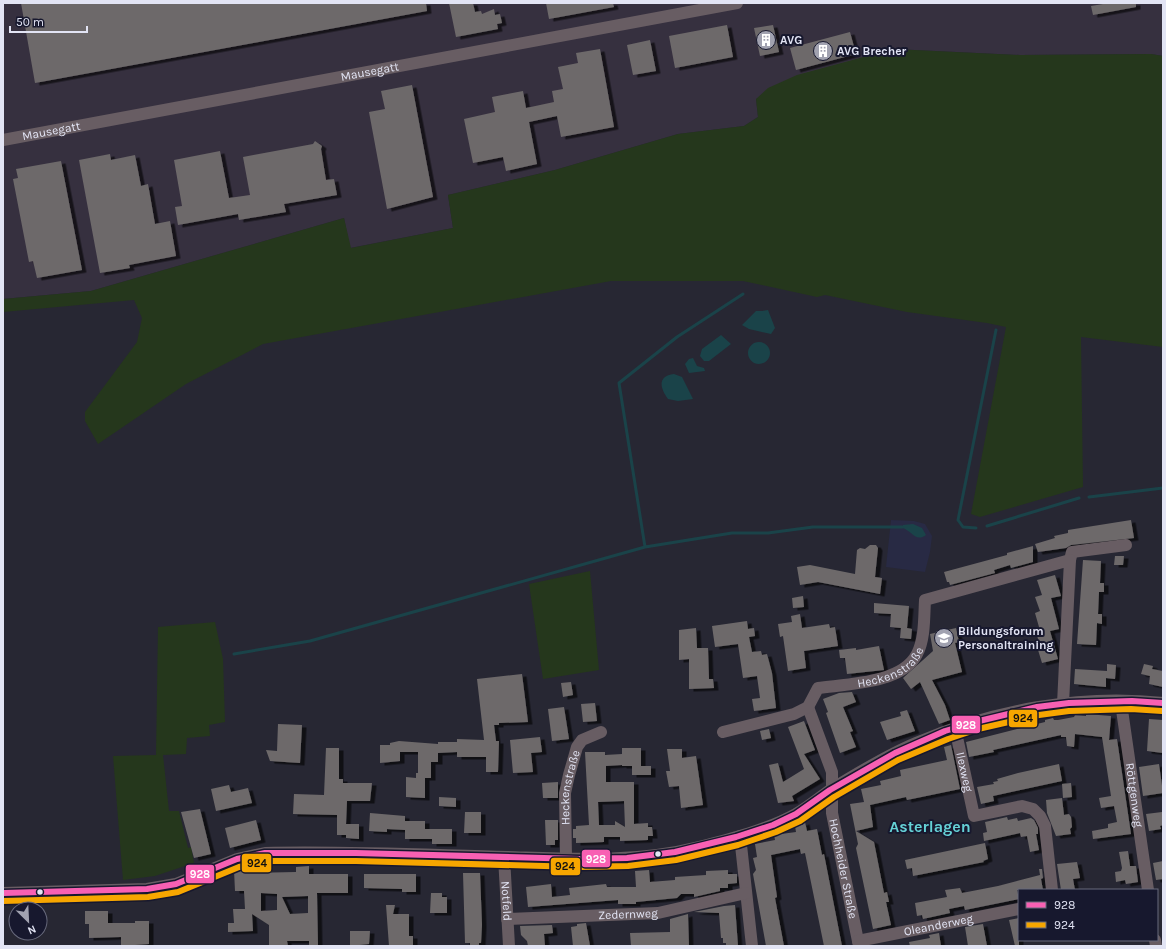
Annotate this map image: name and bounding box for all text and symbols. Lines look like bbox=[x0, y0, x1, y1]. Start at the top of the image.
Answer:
scale bar bbox=[10, 8, 87, 34]
text: 50 m bbox=[16, 15, 44, 29]
building icon: AVG bbox=[755, 29, 777, 51]
place label: AVG bbox=[780, 33, 802, 47]
building icon: AVG Brecher bbox=[812, 40, 834, 62]
place label: AVG Brecher bbox=[837, 44, 907, 58]
street label: Mausegatt bbox=[339, 59, 400, 84]
street label: Mausegatt bbox=[21, 119, 82, 143]
place label: Bildungsforum Personaltraining bbox=[958, 624, 1054, 652]
school or university icon: Bildungsforum Personaltraining bbox=[933, 627, 955, 649]
street label: Heckenstraße bbox=[856, 645, 926, 690]
line badge: 924 bbox=[1008, 709, 1038, 728]
text: 924 bbox=[1013, 712, 1033, 725]
line badge: 928 bbox=[951, 715, 981, 734]
text: 928 bbox=[956, 719, 976, 732]
street label: Heckenstraße bbox=[558, 749, 583, 825]
street label: Ilexweg bbox=[953, 751, 976, 794]
street label: Röttgenweg bbox=[1123, 762, 1146, 828]
street label: Hochheider Straße bbox=[826, 817, 860, 920]
district label: Asterlagen bbox=[889, 817, 971, 836]
line badge: 928 bbox=[581, 849, 611, 868]
unlabelled marker bbox=[653, 849, 663, 859]
line badge: 924 bbox=[241, 853, 272, 873]
text: 928 bbox=[586, 853, 606, 866]
text: 924 bbox=[247, 857, 267, 870]
line badge: 924 bbox=[550, 857, 581, 876]
text: 924 bbox=[555, 860, 575, 873]
line badge: 928 bbox=[185, 864, 215, 884]
text: 928 bbox=[190, 868, 210, 881]
street label: Notfeld bbox=[498, 881, 515, 921]
unlabelled marker bbox=[35, 887, 45, 897]
legend bbox=[1018, 889, 1158, 941]
text: 928 bbox=[1054, 898, 1075, 912]
north arrow bbox=[8, 901, 48, 941]
street label: Zedernweg bbox=[598, 906, 658, 922]
street label: Oleanderweg bbox=[903, 911, 975, 939]
text: 924 bbox=[1054, 918, 1075, 932]
text: N bbox=[26, 922, 38, 937]

